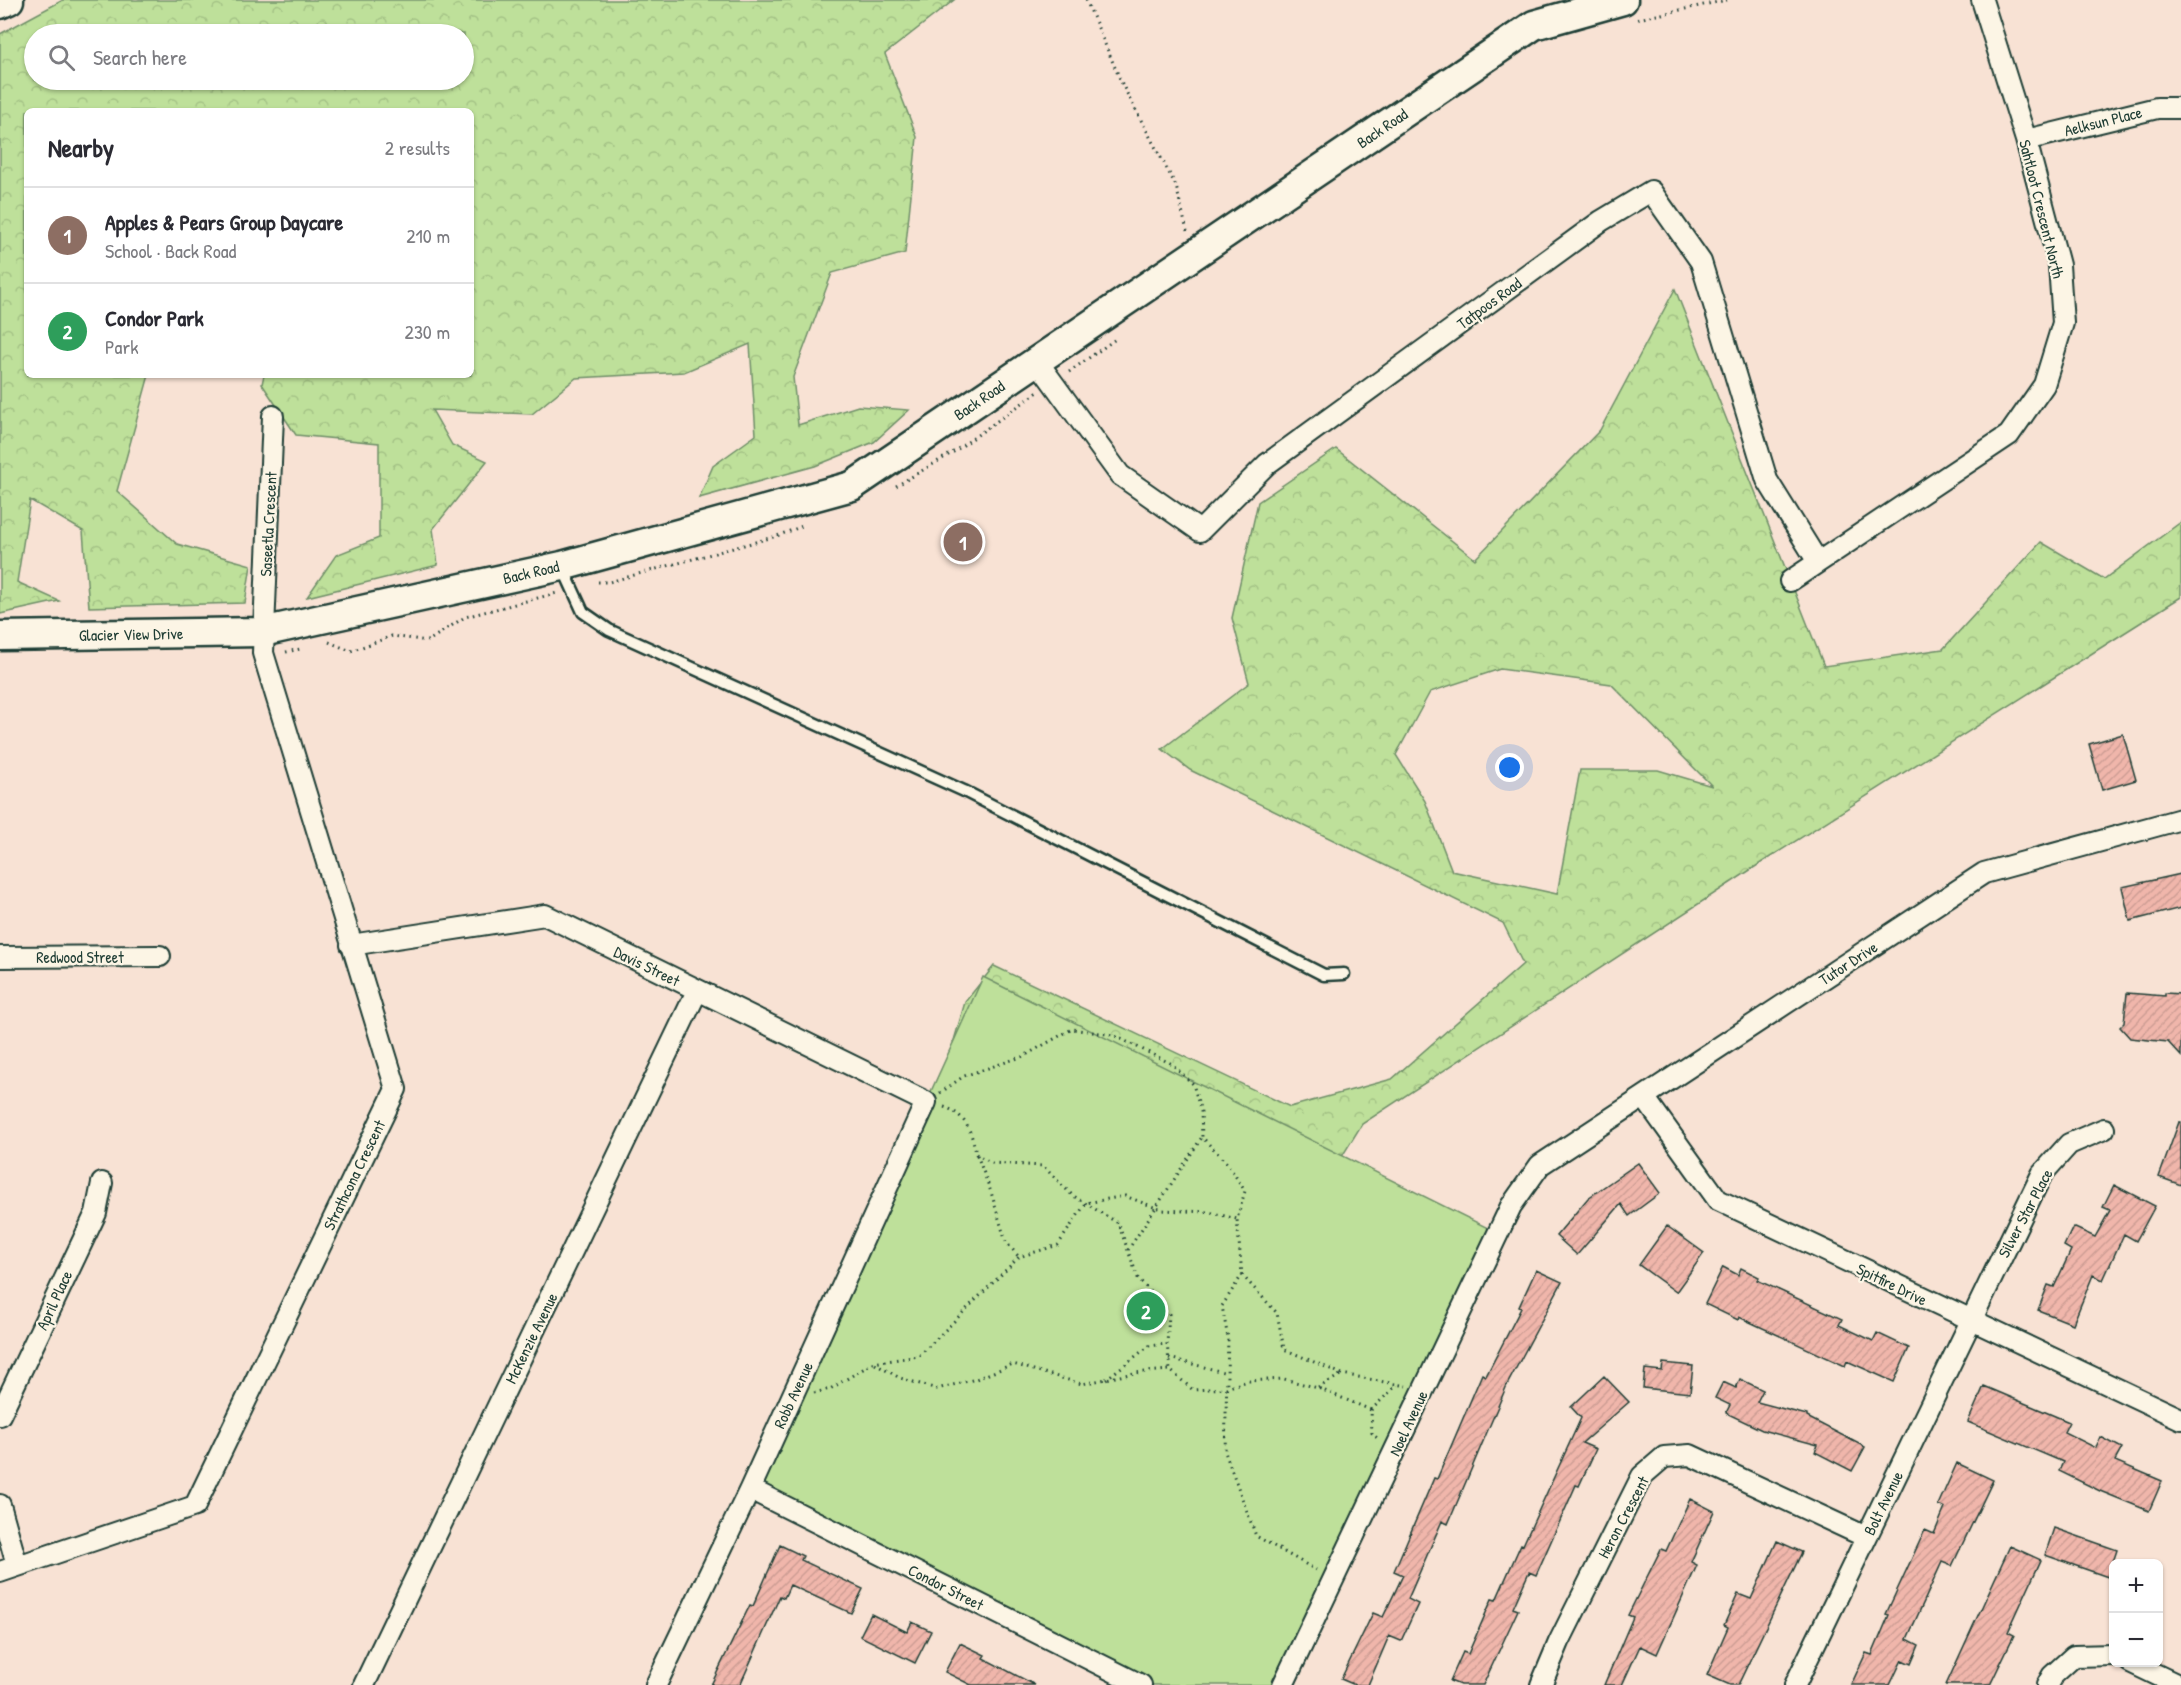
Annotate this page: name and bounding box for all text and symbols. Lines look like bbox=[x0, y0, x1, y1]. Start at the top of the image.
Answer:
search box bbox=[24, 24, 474, 90]
icon: search bbox=[45, 41, 78, 74]
text: Search here bbox=[93, 42, 187, 72]
street label: Aelksun Place bbox=[2062, 101, 2145, 141]
street label: Back Road bbox=[1352, 103, 1412, 153]
text: Nearby bbox=[48, 130, 114, 165]
text: 2 results bbox=[385, 134, 450, 161]
street label: Sahtloot Crescent North bbox=[2014, 137, 2070, 281]
text: Apples & Pears Group Daycare bbox=[105, 207, 343, 237]
text: 1 bbox=[64, 222, 71, 249]
text: 210 m bbox=[406, 222, 450, 249]
text: School · Back Road bbox=[105, 237, 236, 264]
street label: Tatpoos Road bbox=[1452, 272, 1526, 334]
text: Condor Park bbox=[105, 303, 204, 333]
text: 2 bbox=[63, 318, 72, 345]
text: 230 m bbox=[405, 318, 450, 345]
text: Park bbox=[105, 333, 138, 360]
street label: Back Road bbox=[949, 375, 1009, 425]
street label: Saseetla Crescent bbox=[254, 471, 282, 577]
pin: 1 bbox=[944, 520, 982, 564]
street label: Back Road bbox=[501, 555, 561, 589]
street label: Glacier View Drive bbox=[79, 622, 184, 646]
your location bbox=[1495, 753, 1524, 782]
street label: Tutor Drive bbox=[1814, 936, 1882, 990]
street label: Davis Street bbox=[610, 941, 684, 992]
street label: Redwood Street bbox=[36, 946, 124, 968]
street label: Strathcona Crescent bbox=[318, 1116, 390, 1234]
street label: Silver Star Place bbox=[1992, 1164, 2058, 1261]
street label: Spitfire Drive bbox=[1853, 1257, 1932, 1311]
street label: April Place bbox=[31, 1266, 78, 1333]
street label: McKenzie Avenue bbox=[499, 1288, 563, 1387]
pin: 2 bbox=[1126, 1288, 1166, 1334]
street label: Robb Avenue bbox=[768, 1358, 818, 1432]
street label: Noel Avenue bbox=[1383, 1386, 1433, 1459]
street label: Bolt Avenue bbox=[1858, 1467, 1908, 1539]
street label: Heron Crescent bbox=[1592, 1472, 1654, 1562]
street label: Condor Street bbox=[904, 1559, 988, 1616]
map controls bbox=[2109, 1559, 2163, 1667]
button: + bbox=[2109, 1559, 2163, 1613]
button: − bbox=[2109, 1613, 2163, 1667]

